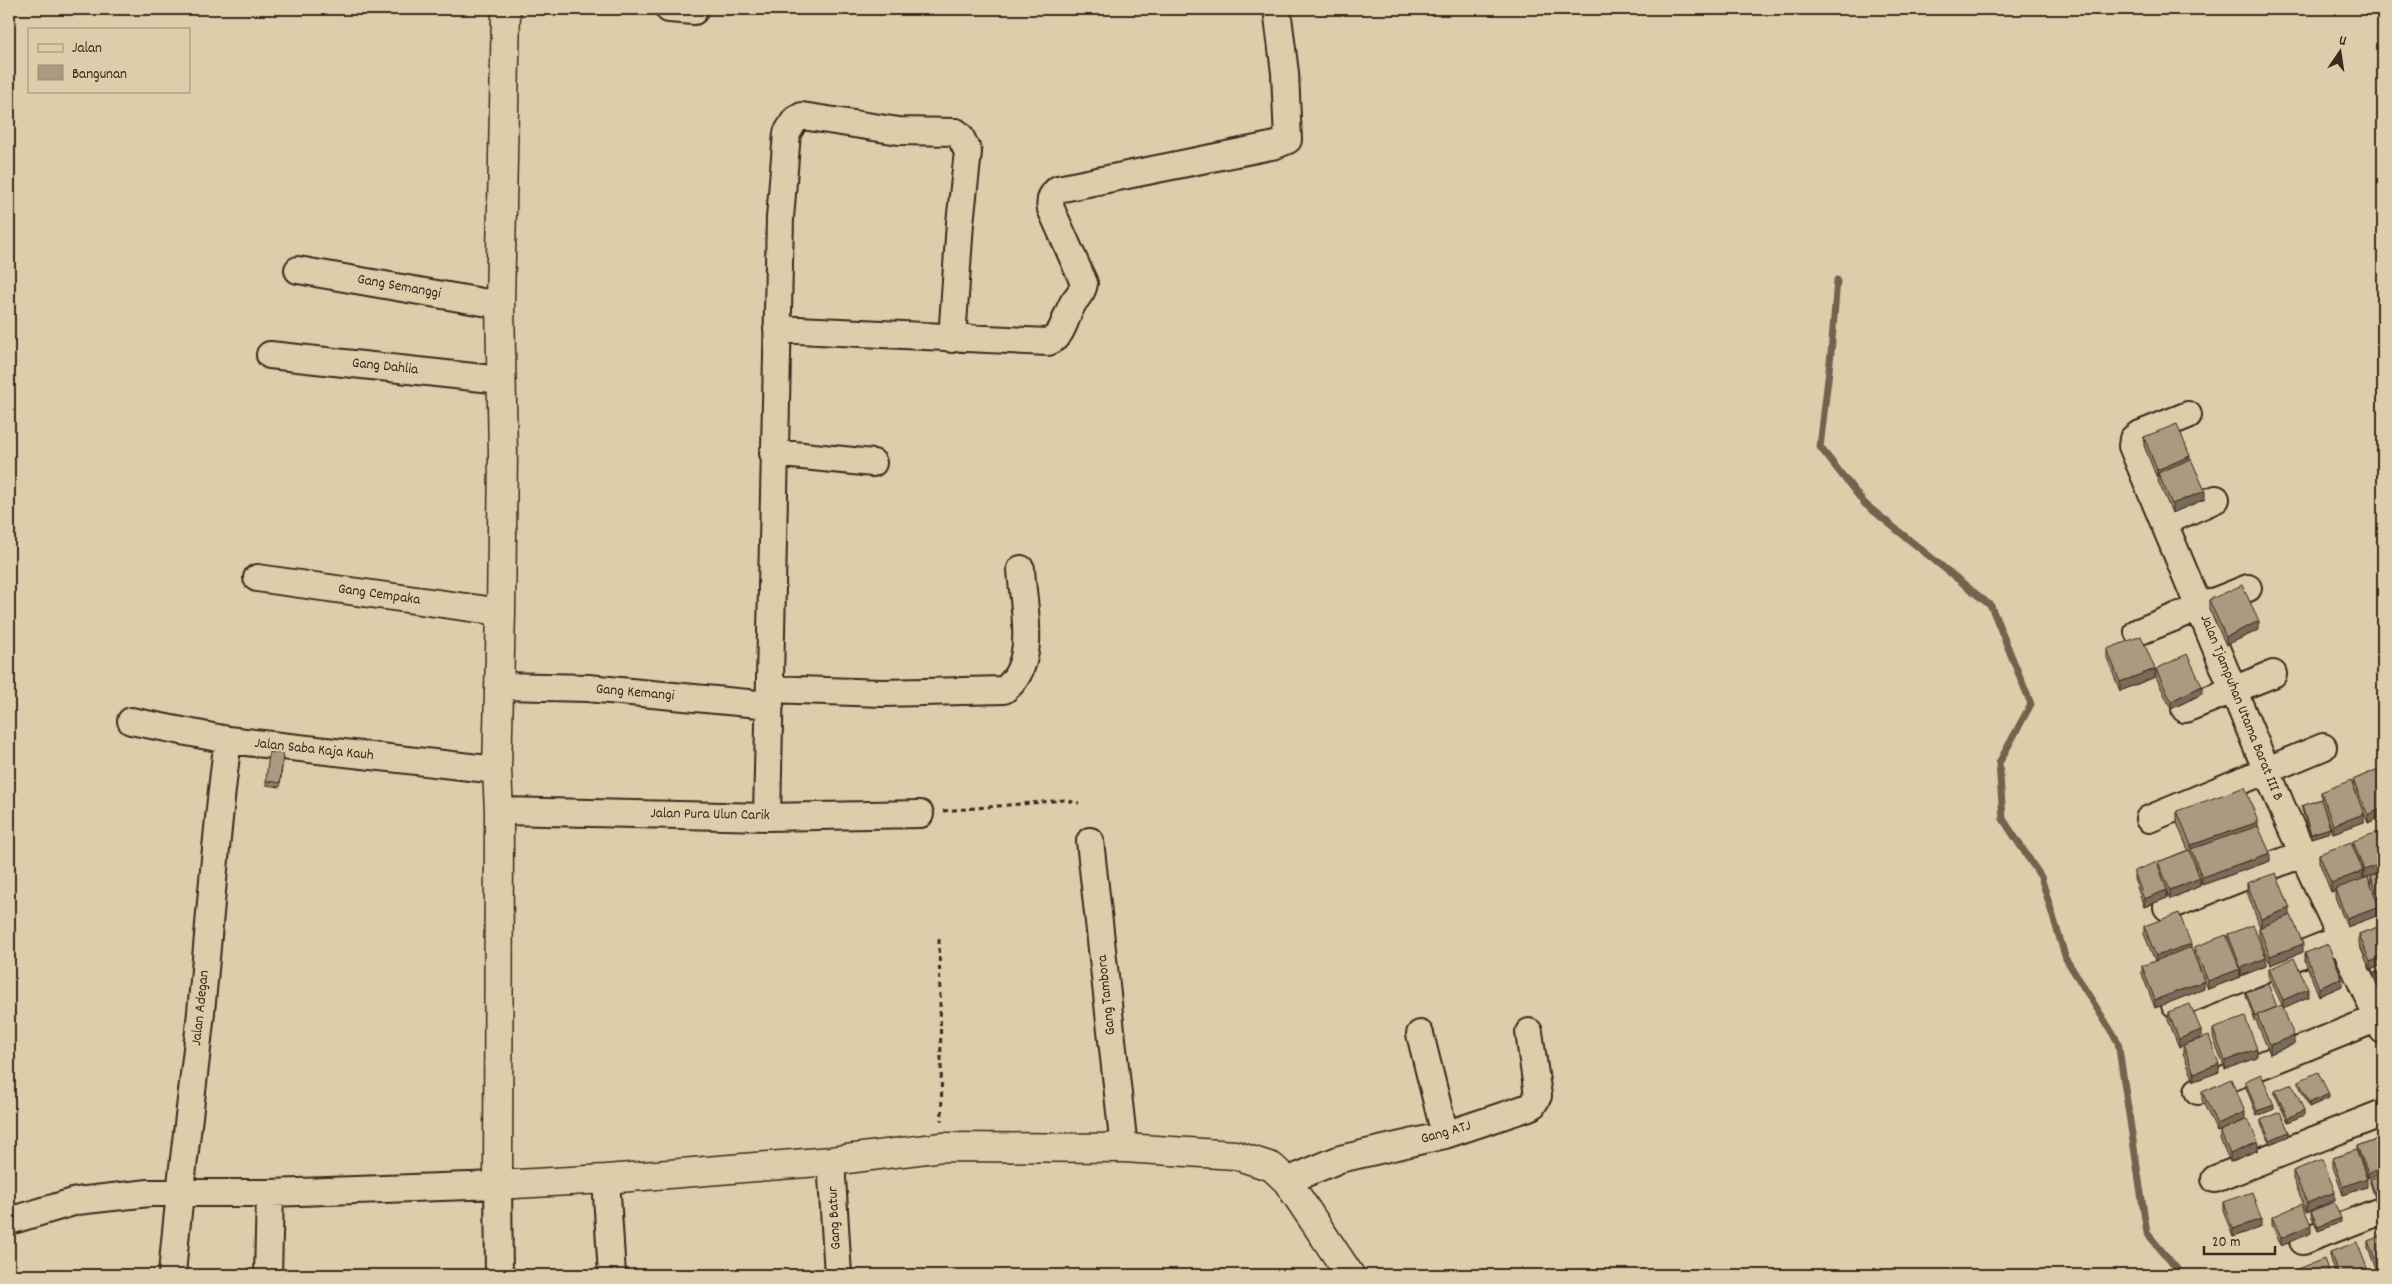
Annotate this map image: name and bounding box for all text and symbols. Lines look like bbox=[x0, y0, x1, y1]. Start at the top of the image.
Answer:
legend bbox=[28, 28, 190, 92]
north arrow bbox=[2314, 28, 2364, 78]
text: U bbox=[2337, 31, 2348, 52]
text: Jalan bbox=[72, 38, 102, 60]
text: Bangunan bbox=[72, 64, 127, 86]
street label: Gang Semanggi bbox=[355, 269, 443, 305]
street label: Gang Dahlia bbox=[351, 353, 420, 382]
street label: Gang Cempaka bbox=[336, 578, 423, 612]
street label: Jalan Tjampuhan Utama Barat III B bbox=[2193, 612, 2289, 804]
street label: Gang Kemangi bbox=[595, 679, 675, 707]
street label: Jalan Saba Kaja Kauh bbox=[253, 733, 375, 767]
street label: Jalan Pura Ulun Carik bbox=[650, 803, 770, 827]
street label: Gang Tambora bbox=[1092, 953, 1122, 1036]
street label: Jalan Adegan bbox=[186, 969, 216, 1047]
street label: Gang ATJ bbox=[1418, 1115, 1474, 1151]
street label: Gang Batur bbox=[822, 1185, 848, 1250]
scale bar bbox=[2204, 1224, 2276, 1256]
text: 20 m bbox=[2212, 1232, 2240, 1254]

